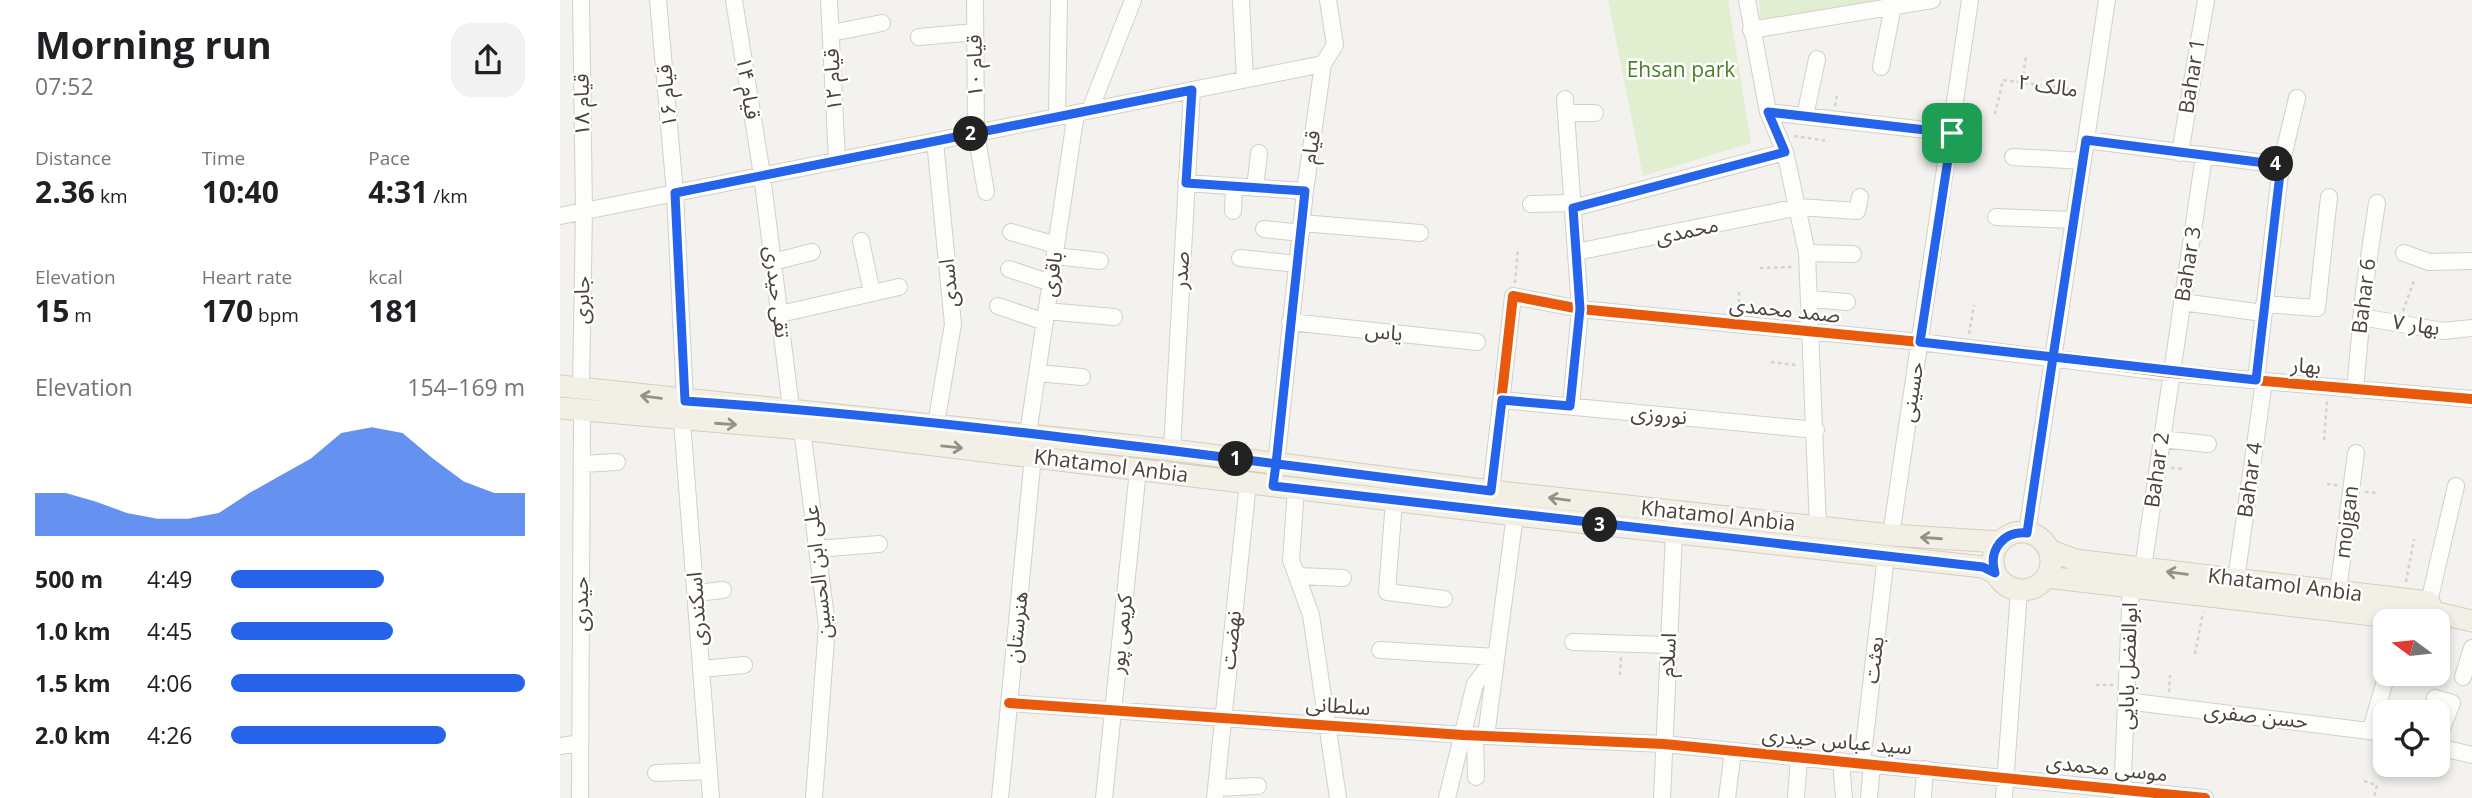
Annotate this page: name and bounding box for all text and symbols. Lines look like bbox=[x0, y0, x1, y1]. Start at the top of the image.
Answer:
text: Morning run bbox=[35, 18, 272, 70]
button: share bbox=[451, 23, 525, 97]
street label: قیام ۱۰ bbox=[959, 34, 992, 98]
street label: Bahar 1 bbox=[2171, 36, 2211, 115]
street label: قیام ۱۲ bbox=[816, 48, 851, 112]
street label: قیام ۱۴ bbox=[727, 55, 768, 122]
park label: Ehsan park bbox=[1627, 55, 1735, 83]
street label: قیام ۱۶ bbox=[649, 63, 686, 129]
street label: مالک ۲ bbox=[2016, 67, 2080, 103]
text: 07:52 bbox=[35, 70, 94, 102]
street label: قیام ۱۸ bbox=[566, 73, 599, 137]
pin bbox=[1922, 103, 1982, 163]
icon: arrive bbox=[1933, 114, 1971, 152]
pin: 2 bbox=[954, 116, 988, 152]
text: 2 bbox=[965, 120, 976, 146]
street label: قیام bbox=[1294, 128, 1329, 166]
text: Distance bbox=[35, 145, 111, 171]
text: Time bbox=[202, 145, 245, 171]
text: Pace bbox=[368, 145, 410, 171]
pin: 4 bbox=[2258, 146, 2294, 182]
text: 4 bbox=[2270, 150, 2281, 176]
text: 2.36 bbox=[35, 171, 95, 212]
text: 10:40 bbox=[202, 171, 279, 212]
text: 4:31 bbox=[368, 171, 428, 212]
text: km bbox=[95, 183, 128, 209]
text: /km bbox=[428, 183, 468, 209]
street label: محمدی bbox=[1653, 210, 1721, 250]
street label: Bahar 3 bbox=[2167, 224, 2207, 303]
street label: تقی حیدری bbox=[758, 244, 798, 340]
street label: باقری bbox=[1034, 249, 1068, 298]
street label: صدر bbox=[1165, 250, 1195, 291]
street label: اسدی bbox=[932, 257, 964, 309]
street label: Bahar 6 bbox=[2344, 257, 2382, 335]
text: Elevation bbox=[35, 264, 116, 290]
text: Heart rate bbox=[202, 264, 292, 290]
text: kcal bbox=[368, 264, 403, 290]
street label: جابری bbox=[567, 276, 595, 324]
street label: صمد محمدی bbox=[1728, 289, 1842, 329]
text: 15 bbox=[35, 290, 69, 331]
text: 170 bbox=[202, 290, 253, 331]
text: 181 bbox=[368, 290, 420, 331]
text: m bbox=[69, 302, 92, 328]
text: bpm bbox=[253, 302, 299, 328]
street label: بهار ۷ bbox=[2391, 307, 2442, 341]
street label: یاس bbox=[1364, 315, 1404, 347]
street label: بهار bbox=[2289, 350, 2322, 380]
street label: حسینی bbox=[1892, 360, 1930, 424]
text: Elevation bbox=[35, 371, 133, 403]
text: 154–169 m bbox=[407, 371, 525, 403]
one-way arrow bbox=[640, 391, 663, 404]
street label: نوروزی bbox=[1630, 398, 1688, 430]
one-way arrow bbox=[714, 418, 736, 431]
street label: Bahar 2 bbox=[2137, 430, 2175, 509]
one-way arrow bbox=[940, 440, 963, 453]
street label: Bahar 4 bbox=[2230, 440, 2268, 519]
street label: Khatamol Anbia bbox=[1032, 442, 1190, 488]
pin: 1 bbox=[1218, 442, 1254, 476]
text: 1 bbox=[1230, 445, 1241, 471]
street label: mojgan bbox=[2328, 484, 2364, 560]
one-way arrow bbox=[1548, 492, 1571, 505]
street label: Khatamol Anbia bbox=[1639, 493, 1797, 537]
street label: علی ابن الحسین bbox=[796, 504, 838, 640]
pin: 3 bbox=[1583, 508, 1618, 542]
text: 3 bbox=[1594, 511, 1605, 537]
one-way arrow bbox=[1921, 531, 1943, 544]
street label: Khatamol Anbia bbox=[2206, 561, 2364, 607]
text: 500 m bbox=[35, 563, 103, 595]
text: 4:49 bbox=[147, 563, 193, 595]
one-way arrow bbox=[2166, 566, 2189, 579]
street label: اسکندری bbox=[679, 571, 713, 647]
street label: حیدری bbox=[566, 576, 594, 632]
street label: هنرستان bbox=[998, 590, 1034, 664]
street label: کریمی پور bbox=[1102, 593, 1138, 676]
street label: ابوالفضل بابایی bbox=[2111, 602, 2143, 730]
street label: نهضت bbox=[1213, 609, 1247, 671]
north arrow bbox=[2373, 609, 2450, 686]
map controls bbox=[2373, 609, 2450, 777]
text: 1.0 km bbox=[35, 615, 111, 647]
text: 4:45 bbox=[147, 615, 193, 647]
street label: اسلام bbox=[1652, 632, 1685, 678]
street label: بعثت bbox=[1856, 635, 1890, 685]
text: 1.5 km bbox=[35, 667, 111, 699]
text: 4:06 bbox=[147, 667, 193, 699]
street label: سلطانی bbox=[1305, 689, 1371, 721]
street label: حسن صفری bbox=[2203, 696, 2310, 734]
button: locate bbox=[2373, 700, 2450, 777]
text: 2.0 km bbox=[35, 719, 111, 751]
text: 4:26 bbox=[147, 719, 193, 751]
street label: سید عباس حیدری bbox=[1761, 719, 1913, 761]
street label: موسی محمدی bbox=[2045, 747, 2169, 787]

